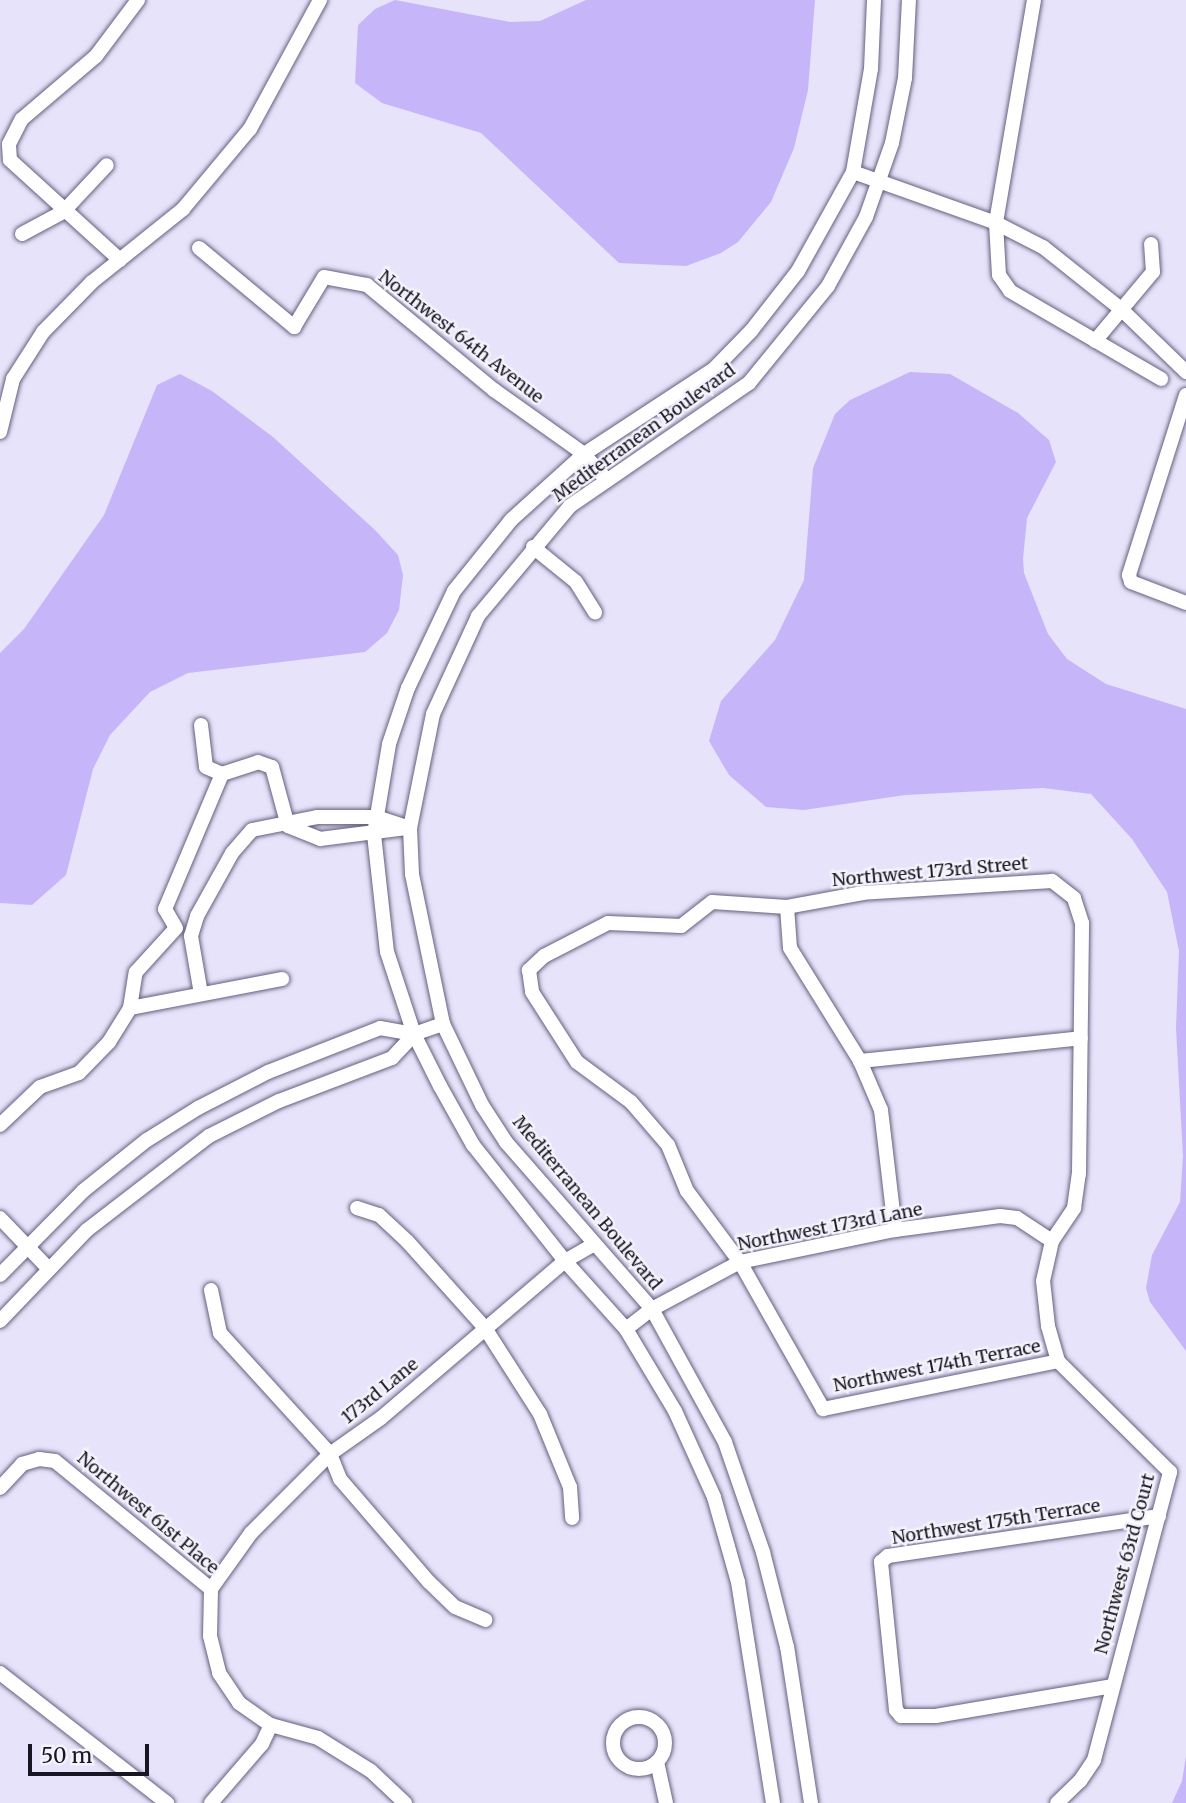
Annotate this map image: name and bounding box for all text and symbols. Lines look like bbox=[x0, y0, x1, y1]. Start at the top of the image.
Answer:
street label: Northwest 64th Avenue bbox=[374, 266, 548, 408]
street label: Mediterranean Boulevard bbox=[549, 360, 739, 506]
street label: Northwest 173rd Street bbox=[831, 853, 1029, 891]
street label: Mediterranean Boulevard bbox=[508, 1112, 666, 1294]
street label: Northwest 173rd Lane bbox=[736, 1198, 924, 1256]
street label: Northwest 174th Terrace bbox=[832, 1335, 1042, 1397]
street label: 173rd Lane bbox=[337, 1354, 423, 1428]
street label: Northwest 61st Place bbox=[73, 1447, 223, 1579]
street label: Northwest 63rd Court bbox=[1090, 1471, 1160, 1657]
street label: Northwest 175th Terrace bbox=[890, 1495, 1102, 1549]
scale bar bbox=[32, 1730, 152, 1774]
text: 50 m bbox=[41, 1742, 92, 1769]

